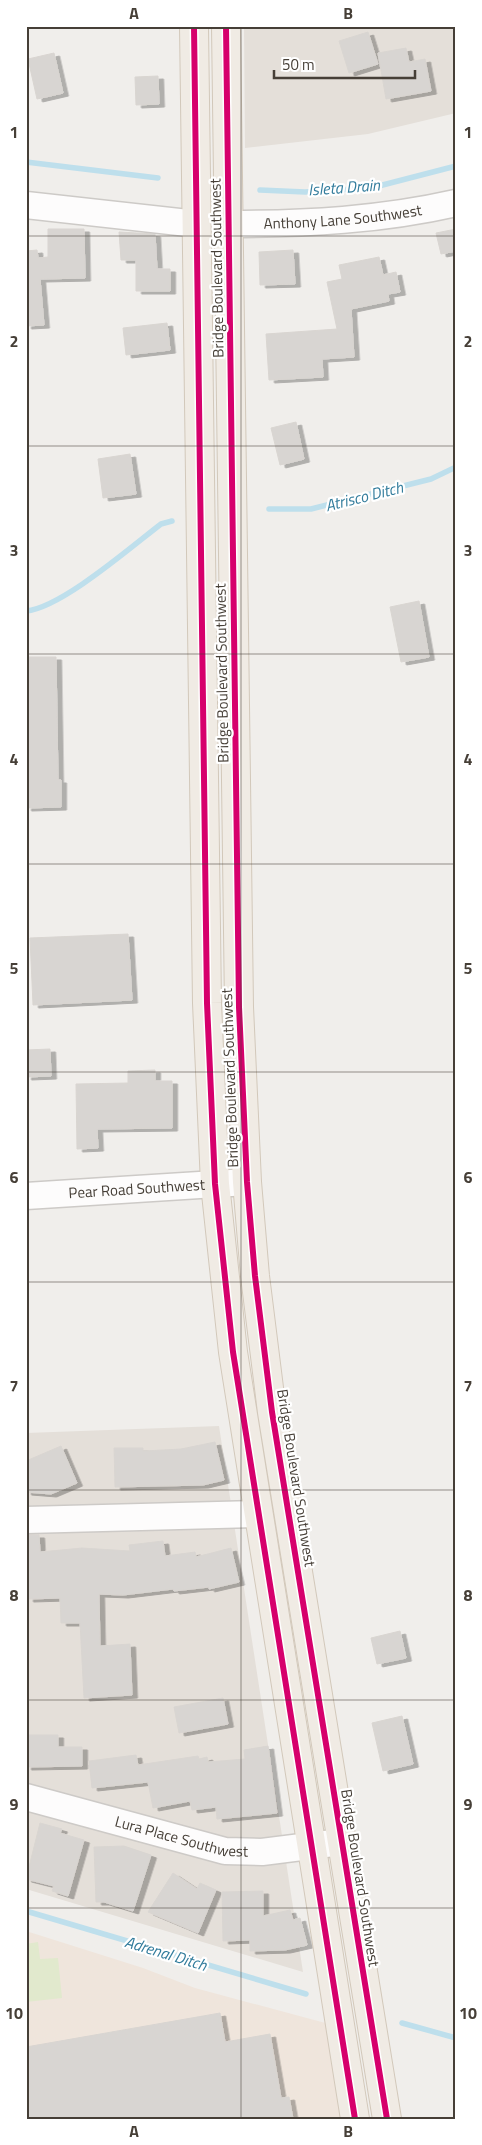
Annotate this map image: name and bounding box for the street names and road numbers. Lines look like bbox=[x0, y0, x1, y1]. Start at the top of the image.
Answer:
street label: Bridge Boulevard Southwest bbox=[203, 177, 230, 358]
street label: Anthony Lane Southwest bbox=[263, 198, 424, 235]
street label: Bridge Boulevard Southwest bbox=[208, 582, 235, 763]
street label: Bridge Boulevard Southwest bbox=[215, 987, 244, 1168]
street label: Pear Road Southwest bbox=[68, 1173, 206, 1204]
street label: Bridge Boulevard Southwest bbox=[271, 1387, 322, 1569]
street label: Bridge Boulevard Southwest bbox=[335, 1787, 386, 1969]
street label: Lura Place Southwest bbox=[112, 1810, 249, 1863]

